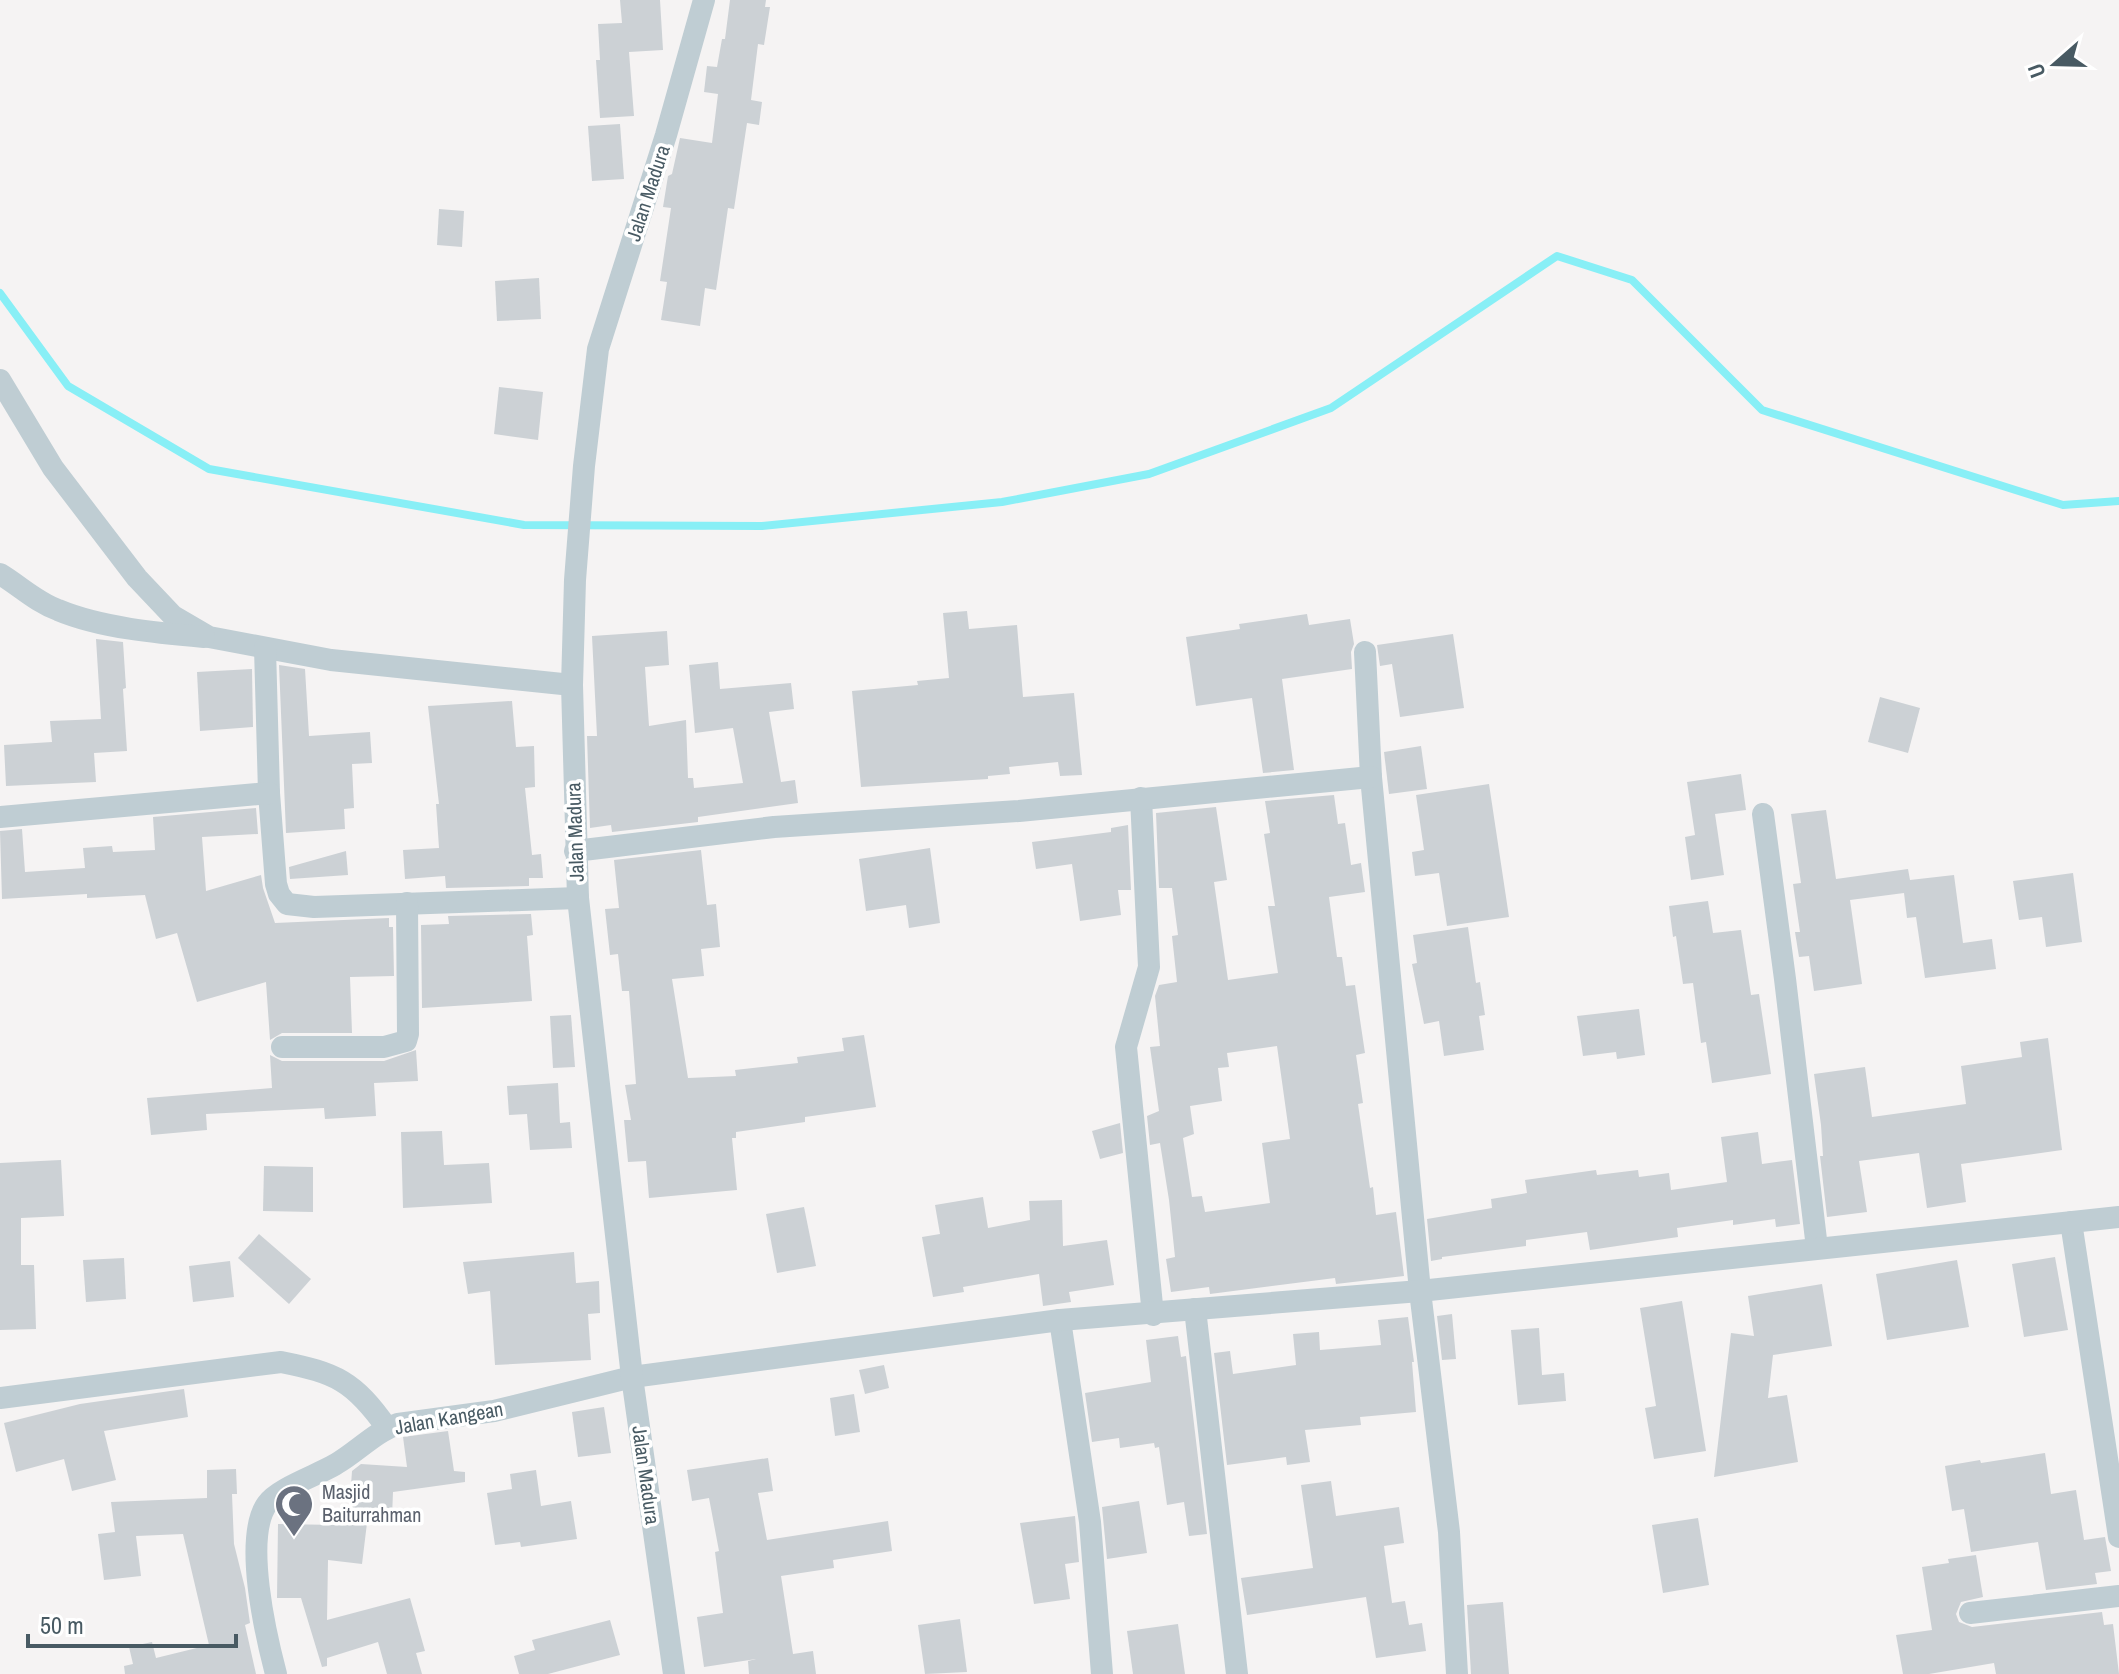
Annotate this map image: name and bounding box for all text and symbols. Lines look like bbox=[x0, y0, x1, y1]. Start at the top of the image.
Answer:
north arrow bbox=[2015, 24, 2095, 104]
text: U bbox=[2020, 60, 2053, 82]
street label: Jalan Madura bbox=[619, 141, 676, 244]
street label: Jalan Madura bbox=[559, 782, 590, 882]
street label: Jalan Kangean bbox=[393, 1395, 505, 1440]
street label: Jalan Madura bbox=[626, 1424, 667, 1526]
place label: Masjid Baiturrahman bbox=[322, 1478, 421, 1528]
mosque icon: Masjid Baiturrahman bbox=[273, 1483, 315, 1538]
scale bar bbox=[28, 1598, 236, 1648]
text: 50 m bbox=[40, 1609, 84, 1641]

